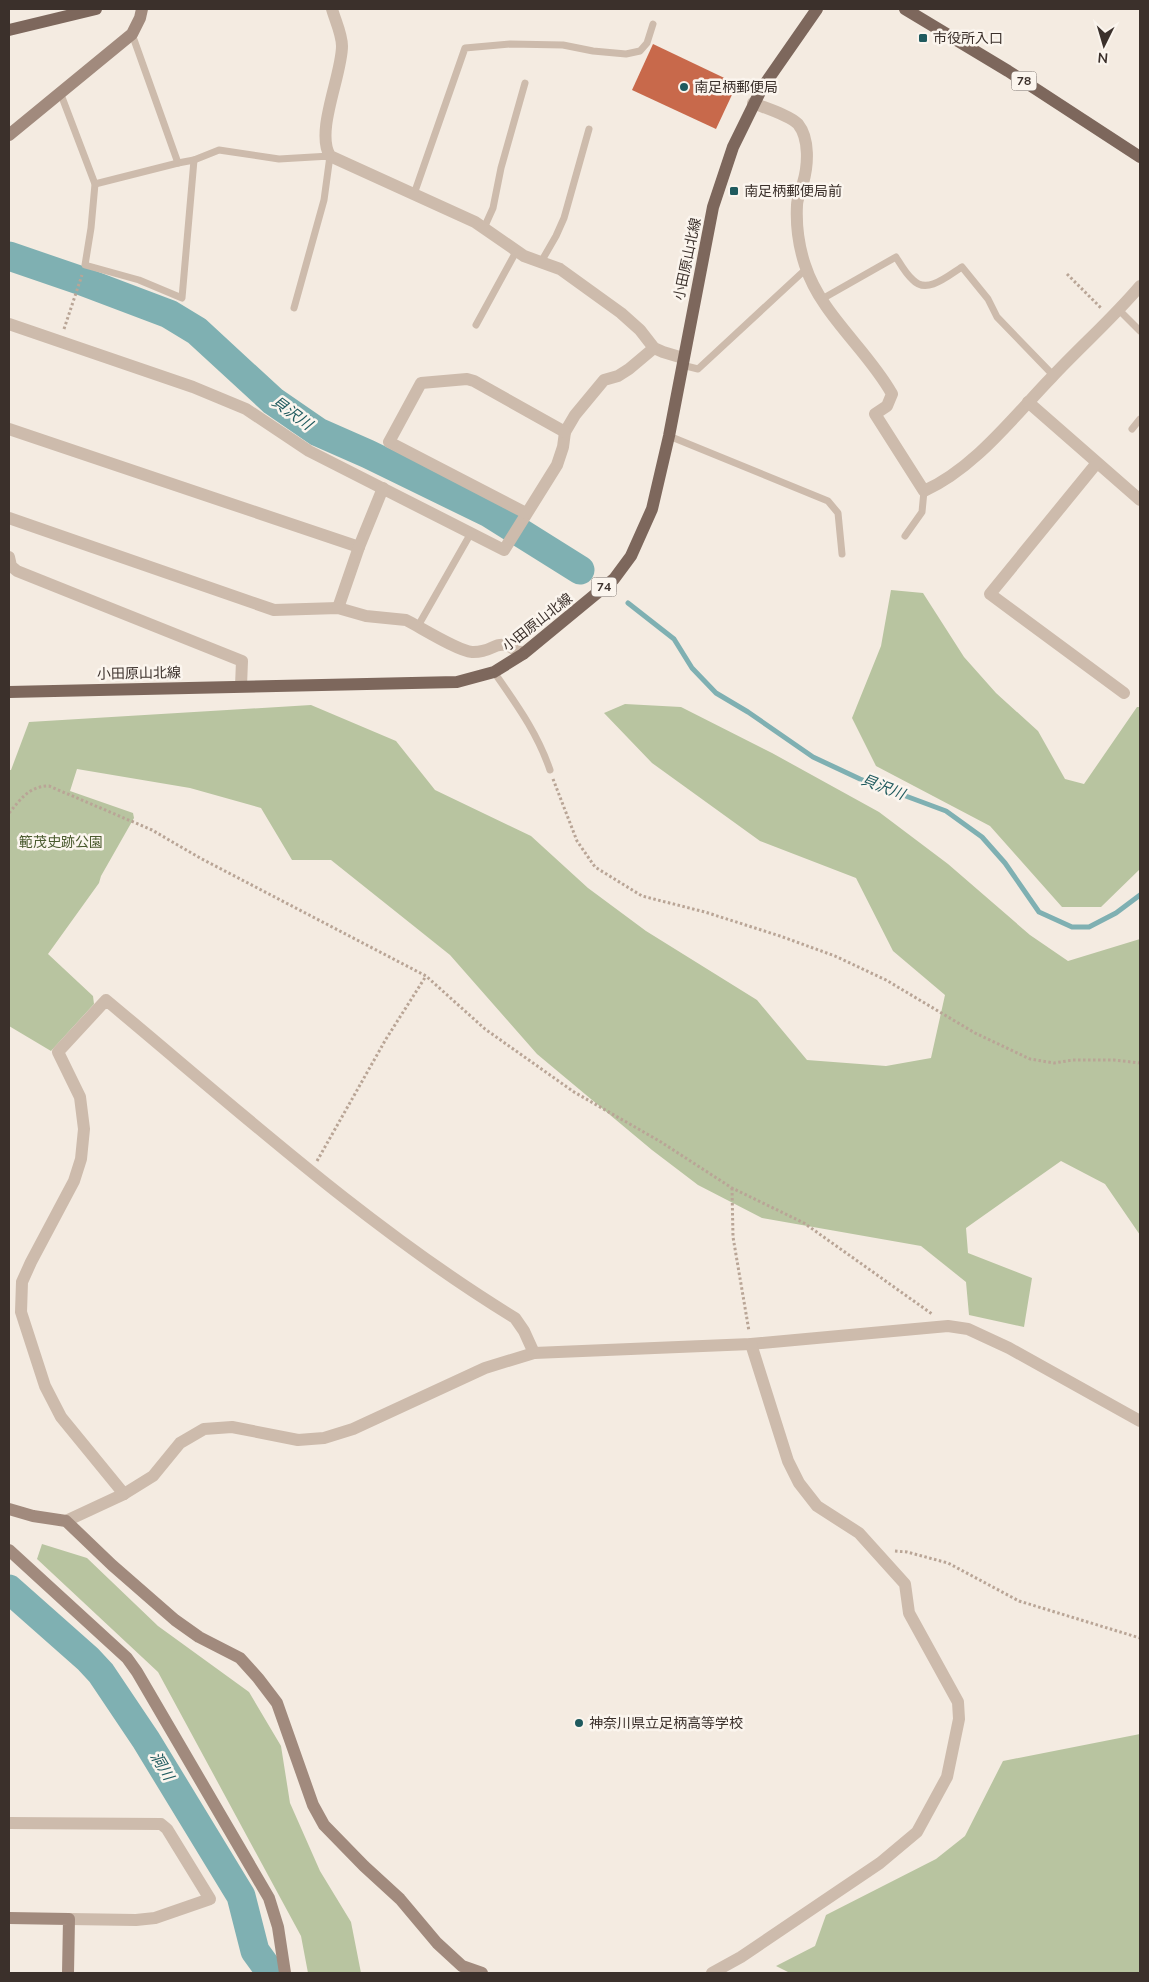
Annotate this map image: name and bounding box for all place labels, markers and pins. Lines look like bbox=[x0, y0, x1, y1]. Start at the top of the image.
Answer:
place label: 市役所入口 bbox=[933, 29, 1003, 48]
marker: 市役所入口 bbox=[917, 32, 929, 44]
place label: 南足柄郵便局 bbox=[694, 78, 778, 97]
marker: 南足柄郵便局 bbox=[678, 81, 690, 93]
place label: 南足柄郵便局前 bbox=[744, 182, 842, 201]
marker: 南足柄郵便局前 bbox=[728, 185, 740, 197]
place label: 神奈川県立足柄高等学校 bbox=[589, 1714, 743, 1733]
marker: 神奈川県立足柄高等学校 bbox=[573, 1717, 585, 1729]

